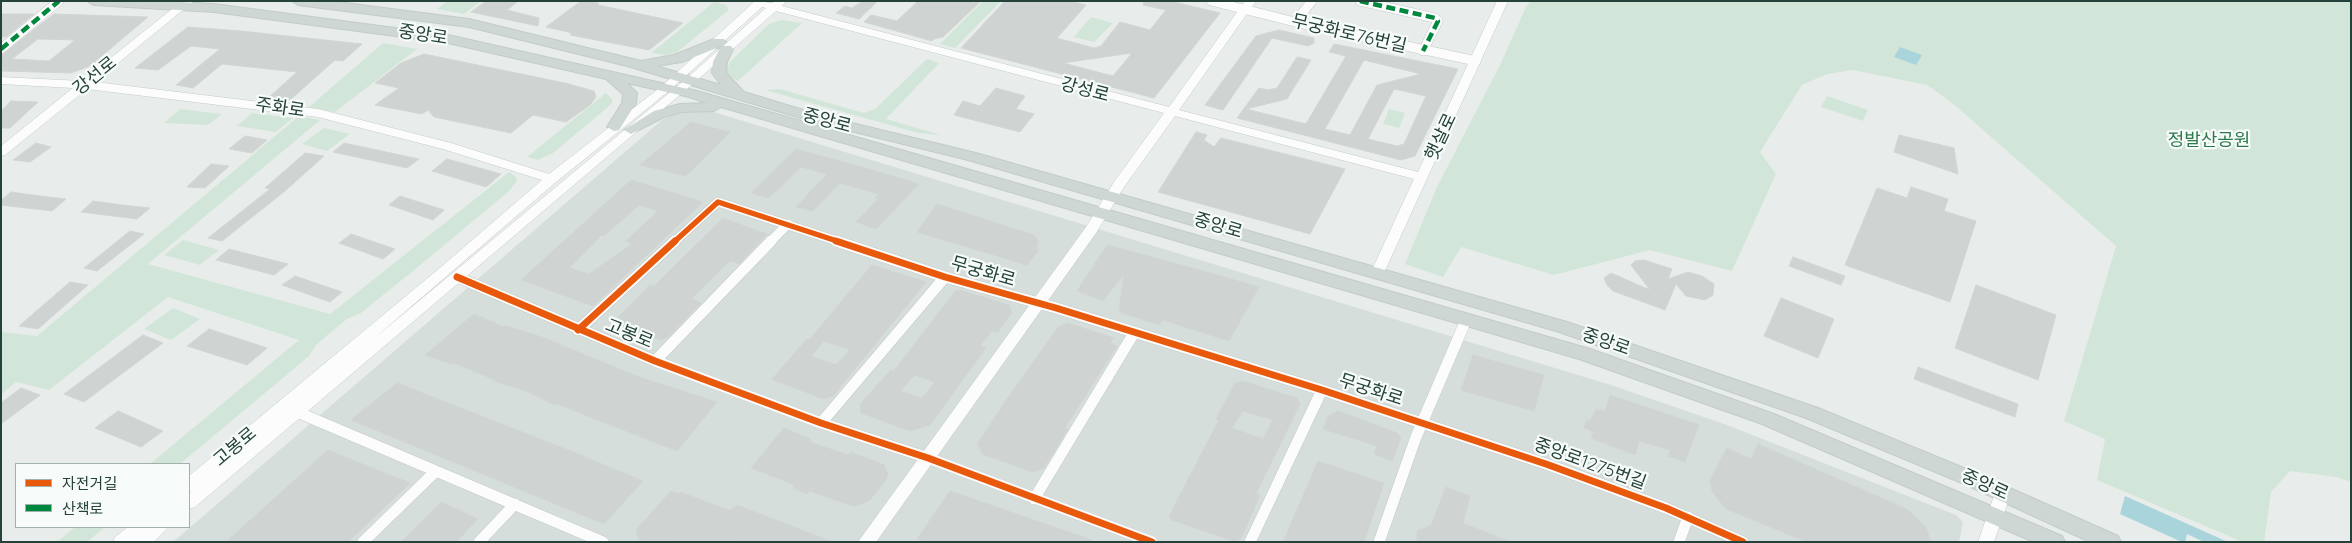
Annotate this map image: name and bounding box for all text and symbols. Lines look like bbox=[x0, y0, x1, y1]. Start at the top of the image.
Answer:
street label: 무궁화로76번길 bbox=[1289, 10, 1409, 58]
street label: 중앙로 bbox=[397, 20, 449, 50]
street label: 강선로 bbox=[69, 52, 121, 100]
street label: 강성로 bbox=[1058, 73, 1112, 107]
street label: 주화로 bbox=[254, 94, 306, 122]
street label: 중앙로 bbox=[800, 104, 854, 138]
street label: 햇살로 bbox=[1421, 110, 1461, 164]
park label: 정발산공원 bbox=[2168, 130, 2250, 152]
street label: 중앙로 bbox=[1191, 209, 1245, 243]
street label: 무궁화로 bbox=[948, 252, 1018, 292]
street label: 고봉로 bbox=[602, 315, 656, 353]
street label: 중앙로 bbox=[1579, 324, 1633, 360]
street label: 무궁화로 bbox=[1336, 369, 1406, 411]
street label: 고봉로 bbox=[209, 423, 261, 471]
street label: 중앙로1275번길 bbox=[1531, 434, 1649, 494]
legend bbox=[15, 463, 190, 528]
street label: 중앙로 bbox=[1958, 465, 2012, 505]
text: 자전거길 bbox=[62, 474, 117, 493]
text: 산책로 bbox=[62, 499, 103, 518]

